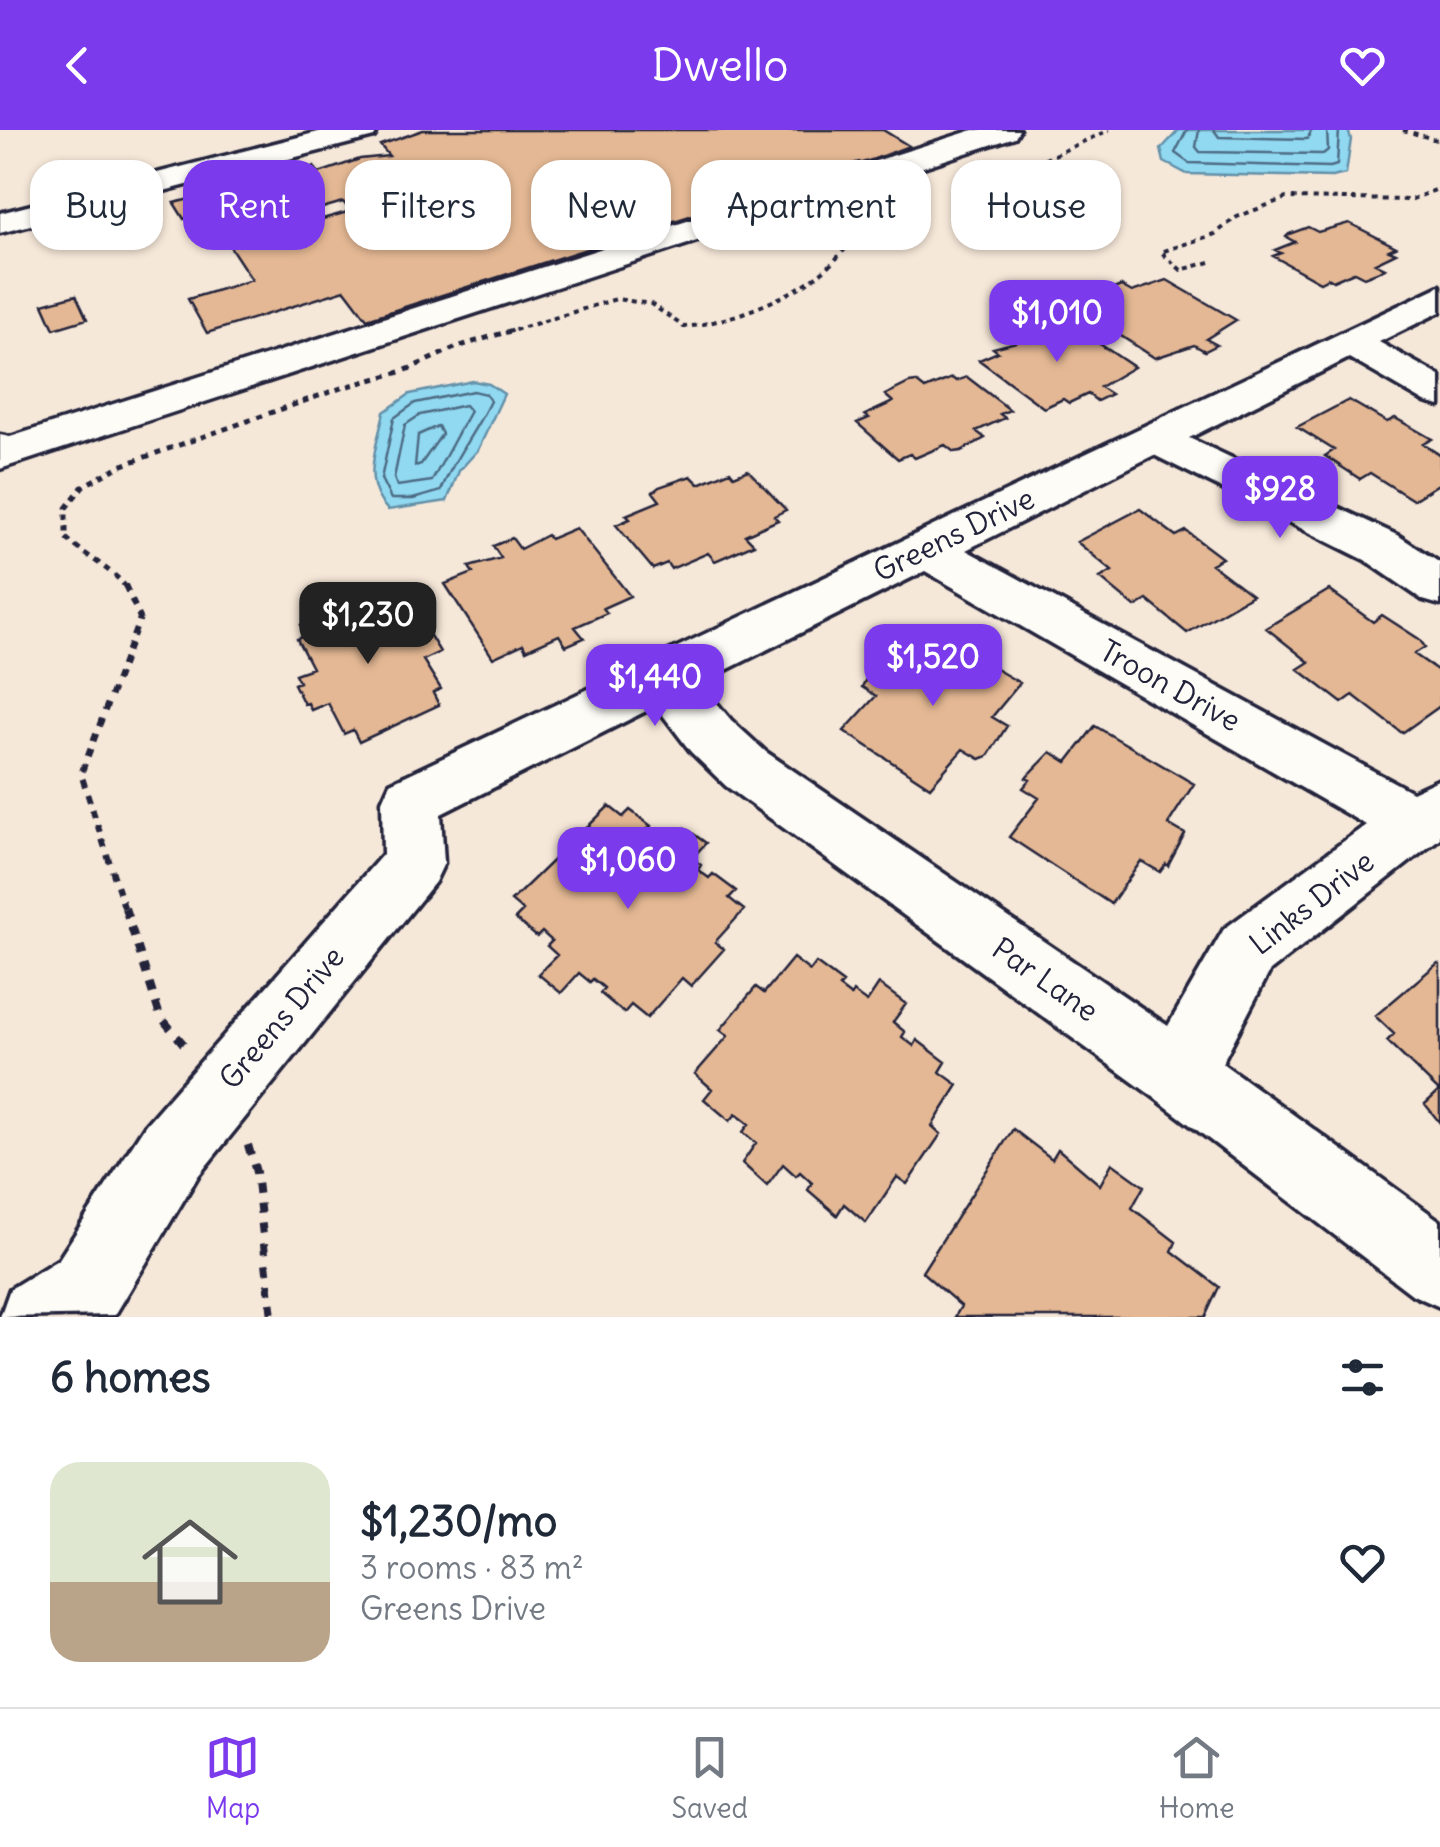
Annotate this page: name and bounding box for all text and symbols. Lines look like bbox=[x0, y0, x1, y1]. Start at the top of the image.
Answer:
text: Dwello bbox=[652, 37, 788, 93]
icon: back bbox=[50, 38, 105, 93]
icon: heart bbox=[1335, 38, 1390, 93]
chip: Buy bbox=[30, 160, 163, 250]
chip: Rent bbox=[183, 160, 325, 250]
chip: Filters bbox=[345, 160, 511, 250]
chip: New bbox=[531, 160, 671, 250]
chip: Apartment bbox=[691, 160, 931, 250]
chip: House bbox=[951, 160, 1121, 250]
pin: $1,010 bbox=[976, 280, 1138, 365]
text: $1,010 bbox=[1011, 292, 1103, 333]
pin: $928 bbox=[1221, 456, 1339, 541]
text: $928 bbox=[1244, 468, 1316, 509]
street label: Greens Drive bbox=[867, 479, 1040, 589]
pin: $1,230 bbox=[287, 582, 449, 667]
text: $1,230 bbox=[321, 594, 415, 635]
pin: $1,520 bbox=[852, 624, 1014, 709]
street label: Troon Drive bbox=[1094, 631, 1247, 739]
text: $1,520 bbox=[886, 636, 980, 677]
pin: $1,440 bbox=[574, 644, 736, 729]
text: $1,440 bbox=[608, 656, 702, 697]
pin: $1,060 bbox=[547, 827, 709, 912]
text: $1,060 bbox=[579, 839, 677, 880]
street label: Links Drive bbox=[1242, 842, 1381, 963]
street label: Par Lane bbox=[985, 929, 1106, 1029]
street label: Greens Drive bbox=[211, 938, 352, 1096]
icon: filters bbox=[1335, 1350, 1390, 1405]
text: 6 homes bbox=[50, 1351, 211, 1403]
text: $1,230/mo bbox=[360, 1495, 557, 1547]
icon: home bbox=[130, 1502, 250, 1622]
icon: heart bbox=[1335, 1535, 1390, 1590]
text: 3 rooms · 83 m² bbox=[360, 1547, 584, 1588]
text: Greens Drive bbox=[360, 1588, 546, 1629]
tab: Map bbox=[205, 1730, 260, 1826]
tab: Saved bbox=[671, 1730, 748, 1826]
tab: Home bbox=[1159, 1730, 1235, 1826]

